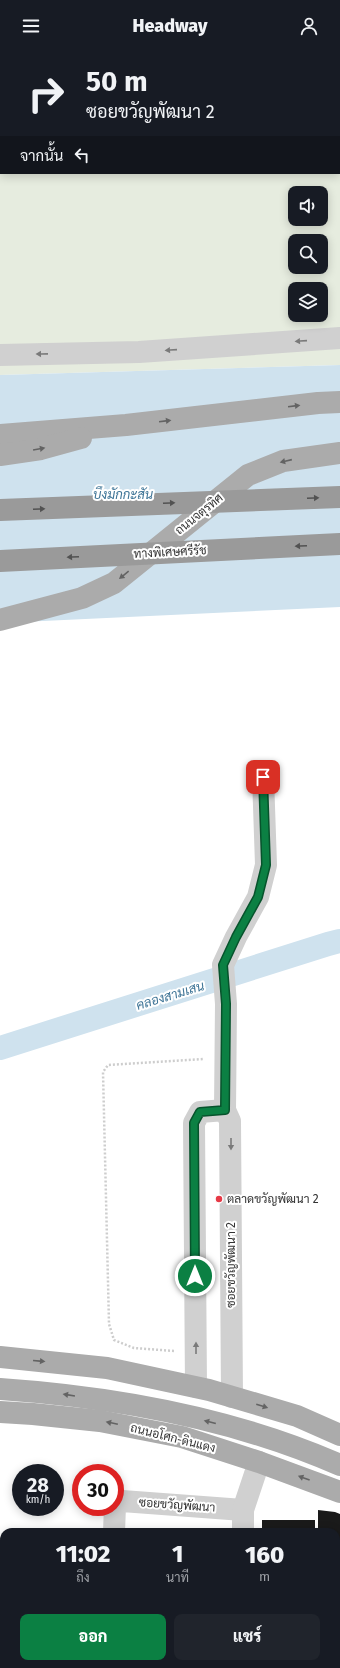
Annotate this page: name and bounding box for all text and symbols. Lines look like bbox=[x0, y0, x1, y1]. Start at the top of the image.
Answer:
icon: menu bbox=[20, 15, 42, 37]
text: Headway bbox=[133, 15, 207, 37]
icon: person bbox=[298, 15, 320, 37]
text: 50 m bbox=[86, 65, 148, 98]
icon: right bbox=[20, 68, 72, 120]
text: ซอยขวัญพัฒนา 2 bbox=[86, 101, 215, 123]
icon: left bbox=[71, 144, 93, 166]
text: จากนั้น bbox=[20, 147, 63, 165]
map controls bbox=[288, 186, 328, 322]
button: sound bbox=[288, 186, 328, 226]
button: search bbox=[288, 234, 328, 274]
button: layers bbox=[288, 282, 328, 322]
one-way arrow bbox=[295, 337, 307, 344]
one-way arrow bbox=[165, 346, 177, 353]
one-way arrow bbox=[36, 351, 48, 358]
one-way arrow bbox=[288, 402, 300, 409]
one-way arrow bbox=[159, 417, 171, 424]
one-way arrow bbox=[32, 446, 45, 452]
one-way arrow bbox=[280, 458, 292, 464]
water label: บึงมักกะสัน bbox=[93, 486, 154, 502]
street label: ถนนจตุรทิศ bbox=[172, 491, 227, 539]
one-way arrow bbox=[307, 494, 319, 501]
one-way arrow bbox=[163, 500, 175, 507]
one-way arrow bbox=[33, 505, 45, 512]
street label: ทางพิเศษศรีรัช bbox=[133, 542, 207, 561]
one-way arrow bbox=[294, 543, 307, 549]
one-way arrow bbox=[67, 554, 79, 561]
one-way arrow bbox=[118, 571, 129, 580]
pin bbox=[246, 760, 280, 794]
icon: arrive bbox=[252, 766, 274, 788]
water label: คลองสามเสน bbox=[134, 978, 207, 1013]
one-way arrow bbox=[228, 1138, 234, 1151]
place label: ตลาดขวัญพัฒนา 2 bbox=[227, 1192, 319, 1206]
marker: ตลาดขวัญพัฒนา 2 bbox=[214, 1194, 224, 1204]
street label: ซอยขวัญพัฒนา 2 bbox=[224, 1222, 238, 1308]
position arrow bbox=[174, 1255, 216, 1297]
one-way arrow bbox=[193, 1341, 199, 1354]
one-way arrow bbox=[33, 1358, 45, 1364]
one-way arrow bbox=[63, 1392, 75, 1398]
one-way arrow bbox=[256, 1403, 268, 1409]
one-way arrow bbox=[204, 1419, 216, 1425]
one-way arrow bbox=[105, 1420, 118, 1426]
street label: ถนนอโศก-ดินแดง bbox=[129, 1420, 217, 1455]
speed limit sign: 30 bbox=[72, 1464, 124, 1516]
text: 28 bbox=[27, 1473, 49, 1497]
one-way arrow bbox=[297, 1474, 309, 1480]
text: km/h bbox=[26, 1494, 50, 1506]
street label: ซอยขวัญพัฒนา bbox=[138, 1495, 216, 1515]
text: 11:02 bbox=[56, 1540, 110, 1568]
text: 1 bbox=[172, 1540, 183, 1568]
text: 160 bbox=[245, 1541, 284, 1569]
text: m bbox=[259, 1569, 270, 1584]
text: ถึง bbox=[76, 1570, 90, 1585]
text: นาที bbox=[166, 1570, 189, 1585]
button: ออก bbox=[20, 1614, 166, 1660]
button: แชร์ bbox=[174, 1614, 320, 1660]

